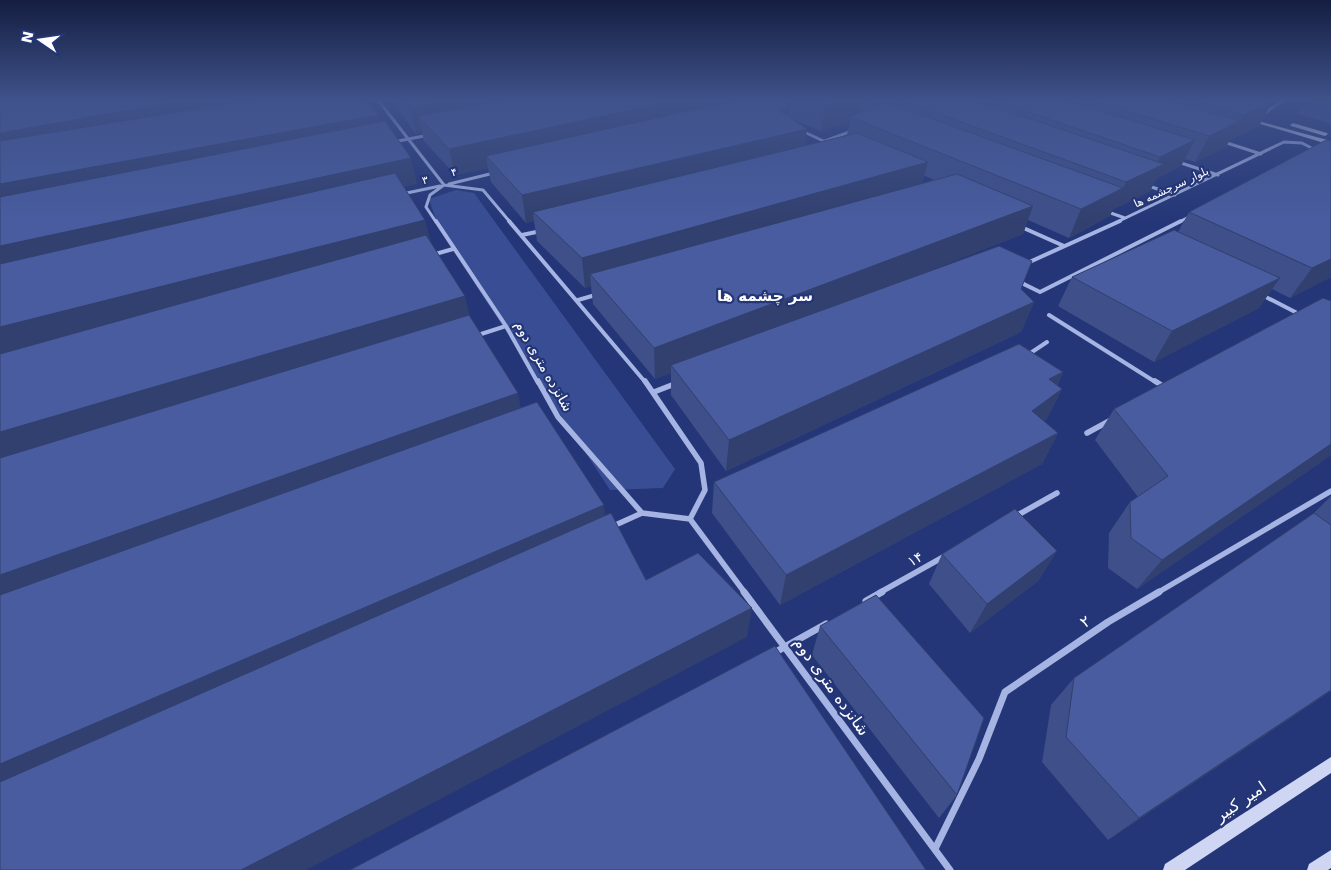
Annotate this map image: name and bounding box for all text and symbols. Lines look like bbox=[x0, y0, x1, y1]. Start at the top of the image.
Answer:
north arrow bbox=[15, 15, 65, 65]
text: N bbox=[18, 30, 36, 45]
street label: بلوار سرچشمه ها bbox=[1132, 164, 1211, 210]
street label: ۴ bbox=[450, 165, 459, 179]
street label: ۳ bbox=[421, 173, 430, 187]
district label: سر چشمه ها bbox=[717, 287, 813, 306]
street label: شانزده متری دوم bbox=[511, 318, 576, 415]
street label: ۱۴ bbox=[904, 548, 926, 570]
street label: ۲ bbox=[1076, 611, 1094, 632]
street label: شانزده متری دوم bbox=[789, 633, 874, 740]
street label: امیر کبیر bbox=[1210, 777, 1270, 827]

